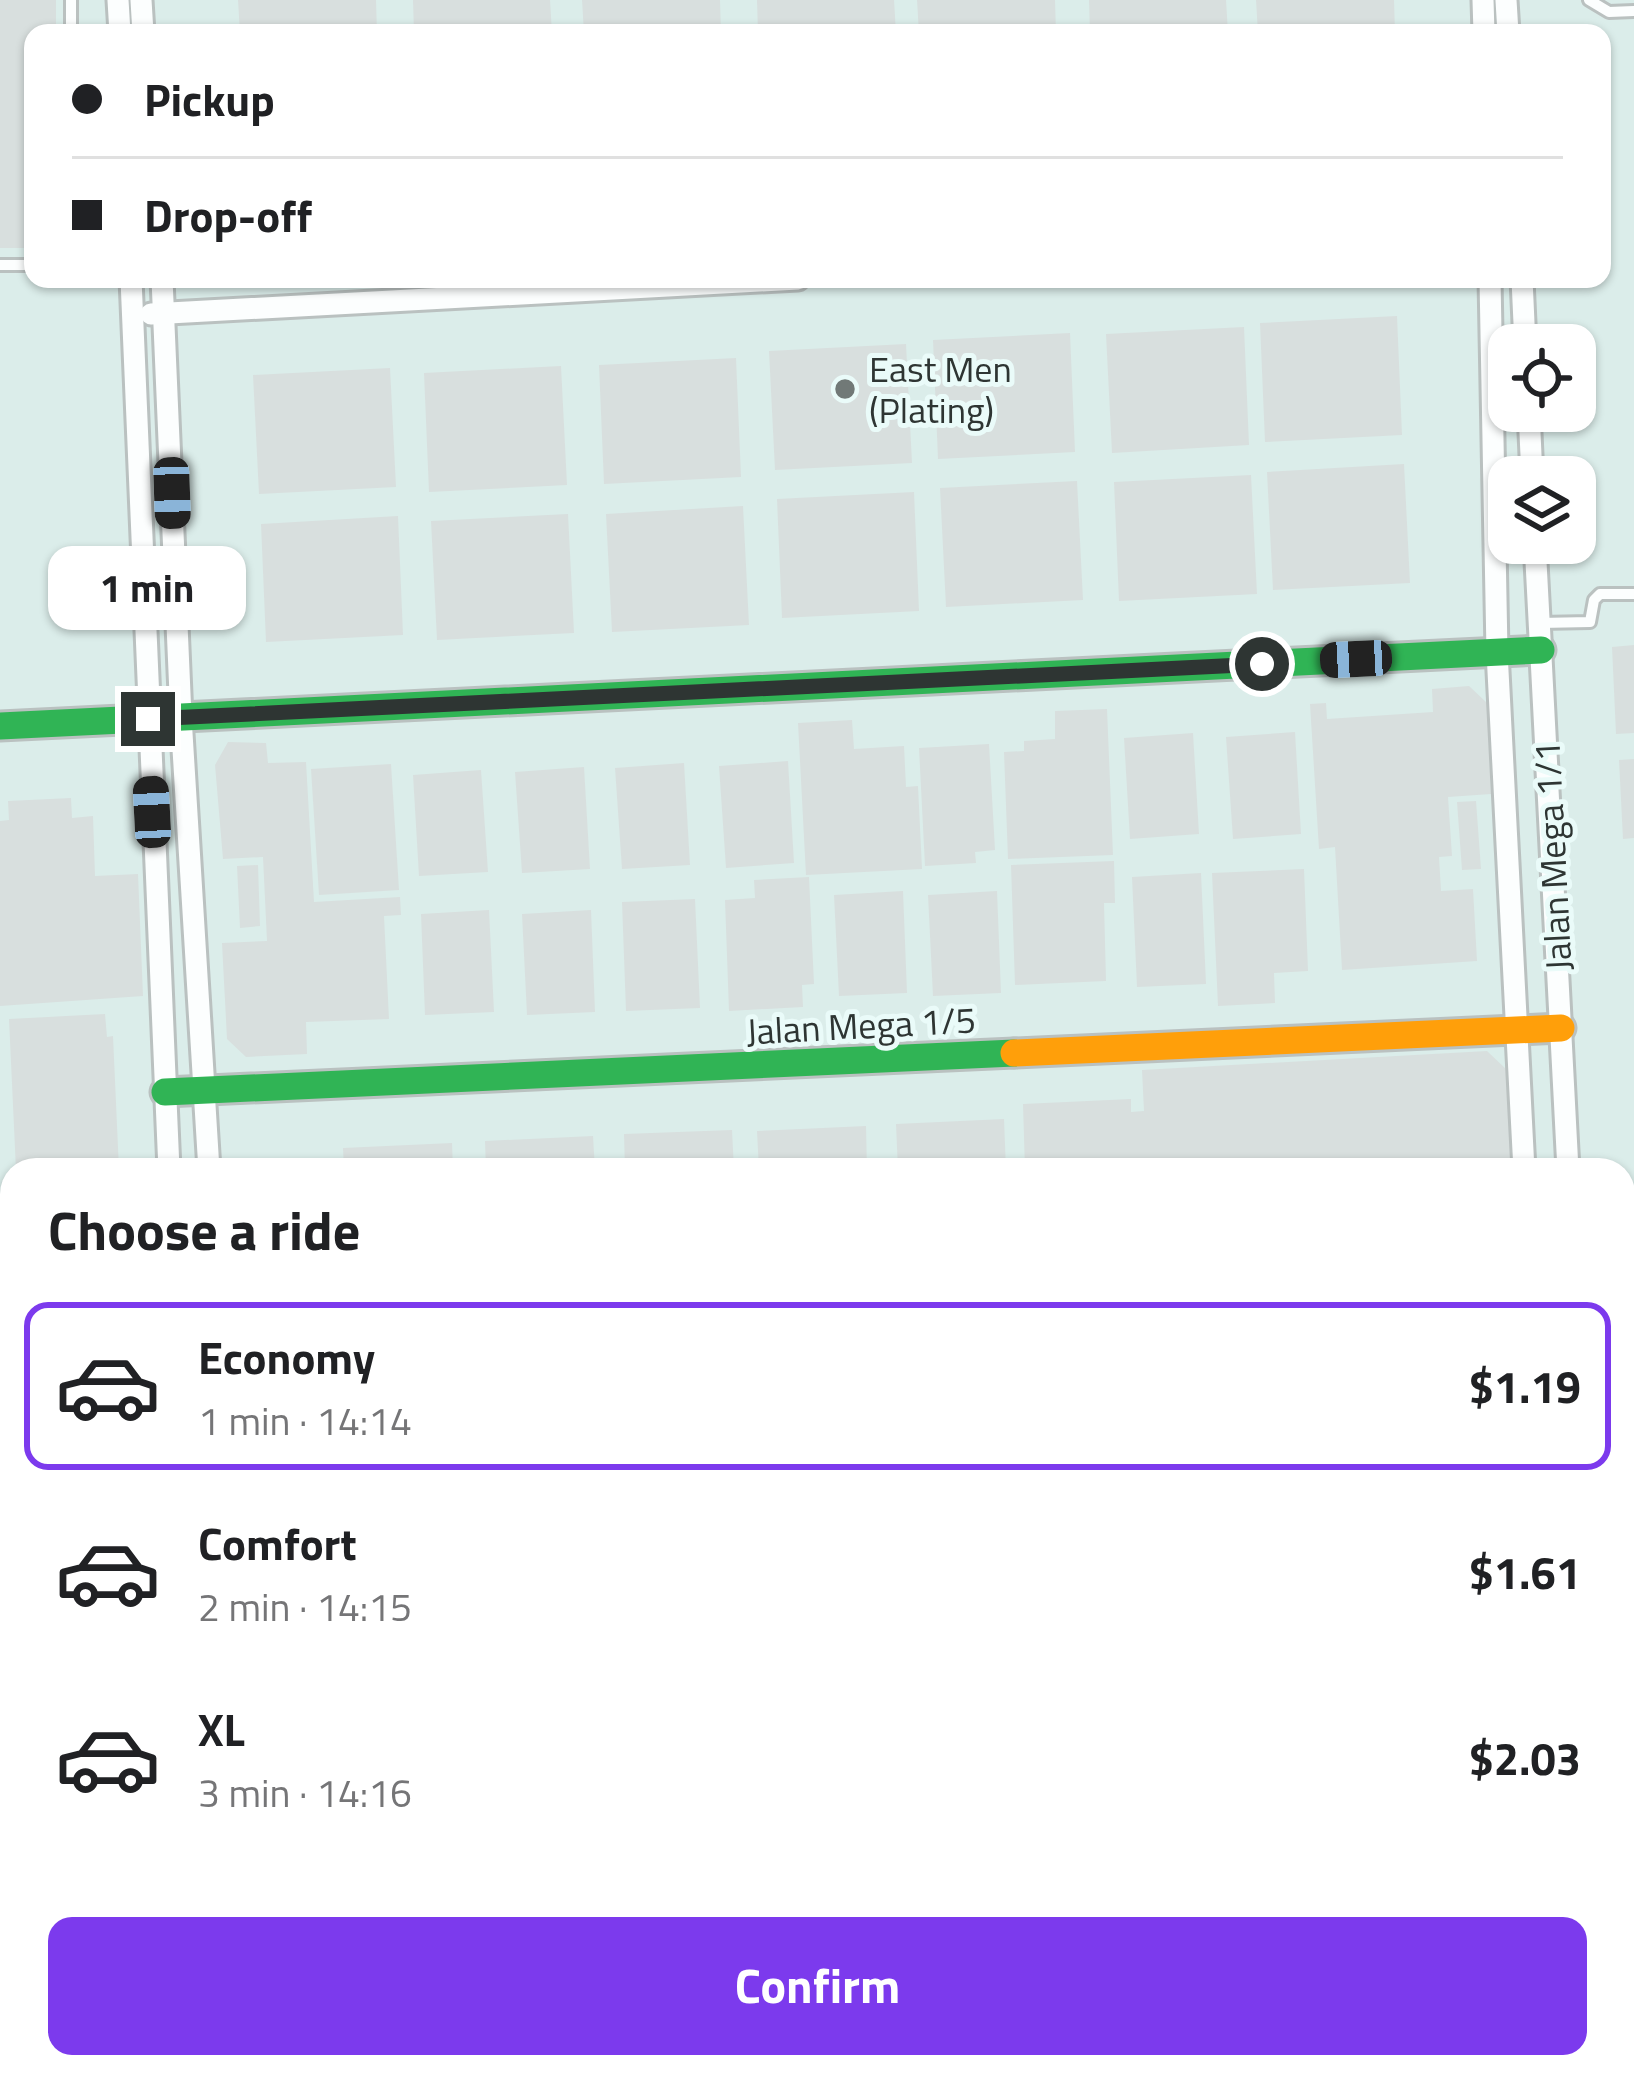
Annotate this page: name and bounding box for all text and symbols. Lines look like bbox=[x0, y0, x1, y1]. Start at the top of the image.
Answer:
text: Pickup bbox=[144, 65, 275, 133]
text: Drop-off bbox=[144, 181, 312, 249]
map controls bbox=[1488, 324, 1596, 564]
button: locate bbox=[1488, 324, 1596, 432]
place label: East Men (Plating) bbox=[869, 341, 1012, 437]
marker: East Men (Plating) bbox=[832, 376, 858, 402]
car bbox=[153, 456, 191, 530]
button: layers bbox=[1488, 456, 1596, 564]
callout: 1 min bbox=[49, 545, 247, 629]
text: 1 min bbox=[100, 558, 194, 617]
route start bbox=[1235, 637, 1289, 691]
car bbox=[1319, 639, 1393, 679]
route end bbox=[121, 692, 175, 746]
street label: Jalan Mega 1/1 bbox=[1519, 740, 1585, 972]
car bbox=[132, 775, 172, 849]
street label: Jalan Mega 1/5 bbox=[745, 992, 977, 1058]
text: Choose a ride bbox=[48, 1189, 360, 1271]
text: Economy bbox=[198, 1323, 375, 1391]
icon: car bbox=[54, 1332, 162, 1440]
text: $1.19 bbox=[1469, 1352, 1581, 1420]
text: 1 min · 14:14 bbox=[198, 1391, 412, 1450]
text: Comfort bbox=[198, 1509, 357, 1577]
icon: car bbox=[54, 1518, 162, 1626]
text: $1.61 bbox=[1469, 1538, 1581, 1606]
text: 2 min · 14:15 bbox=[198, 1577, 412, 1636]
text: XL bbox=[198, 1695, 245, 1763]
icon: car bbox=[54, 1704, 162, 1812]
text: $2.03 bbox=[1469, 1724, 1581, 1792]
text: 3 min · 14:16 bbox=[198, 1763, 412, 1822]
button: Confirm bbox=[48, 1917, 1587, 2055]

